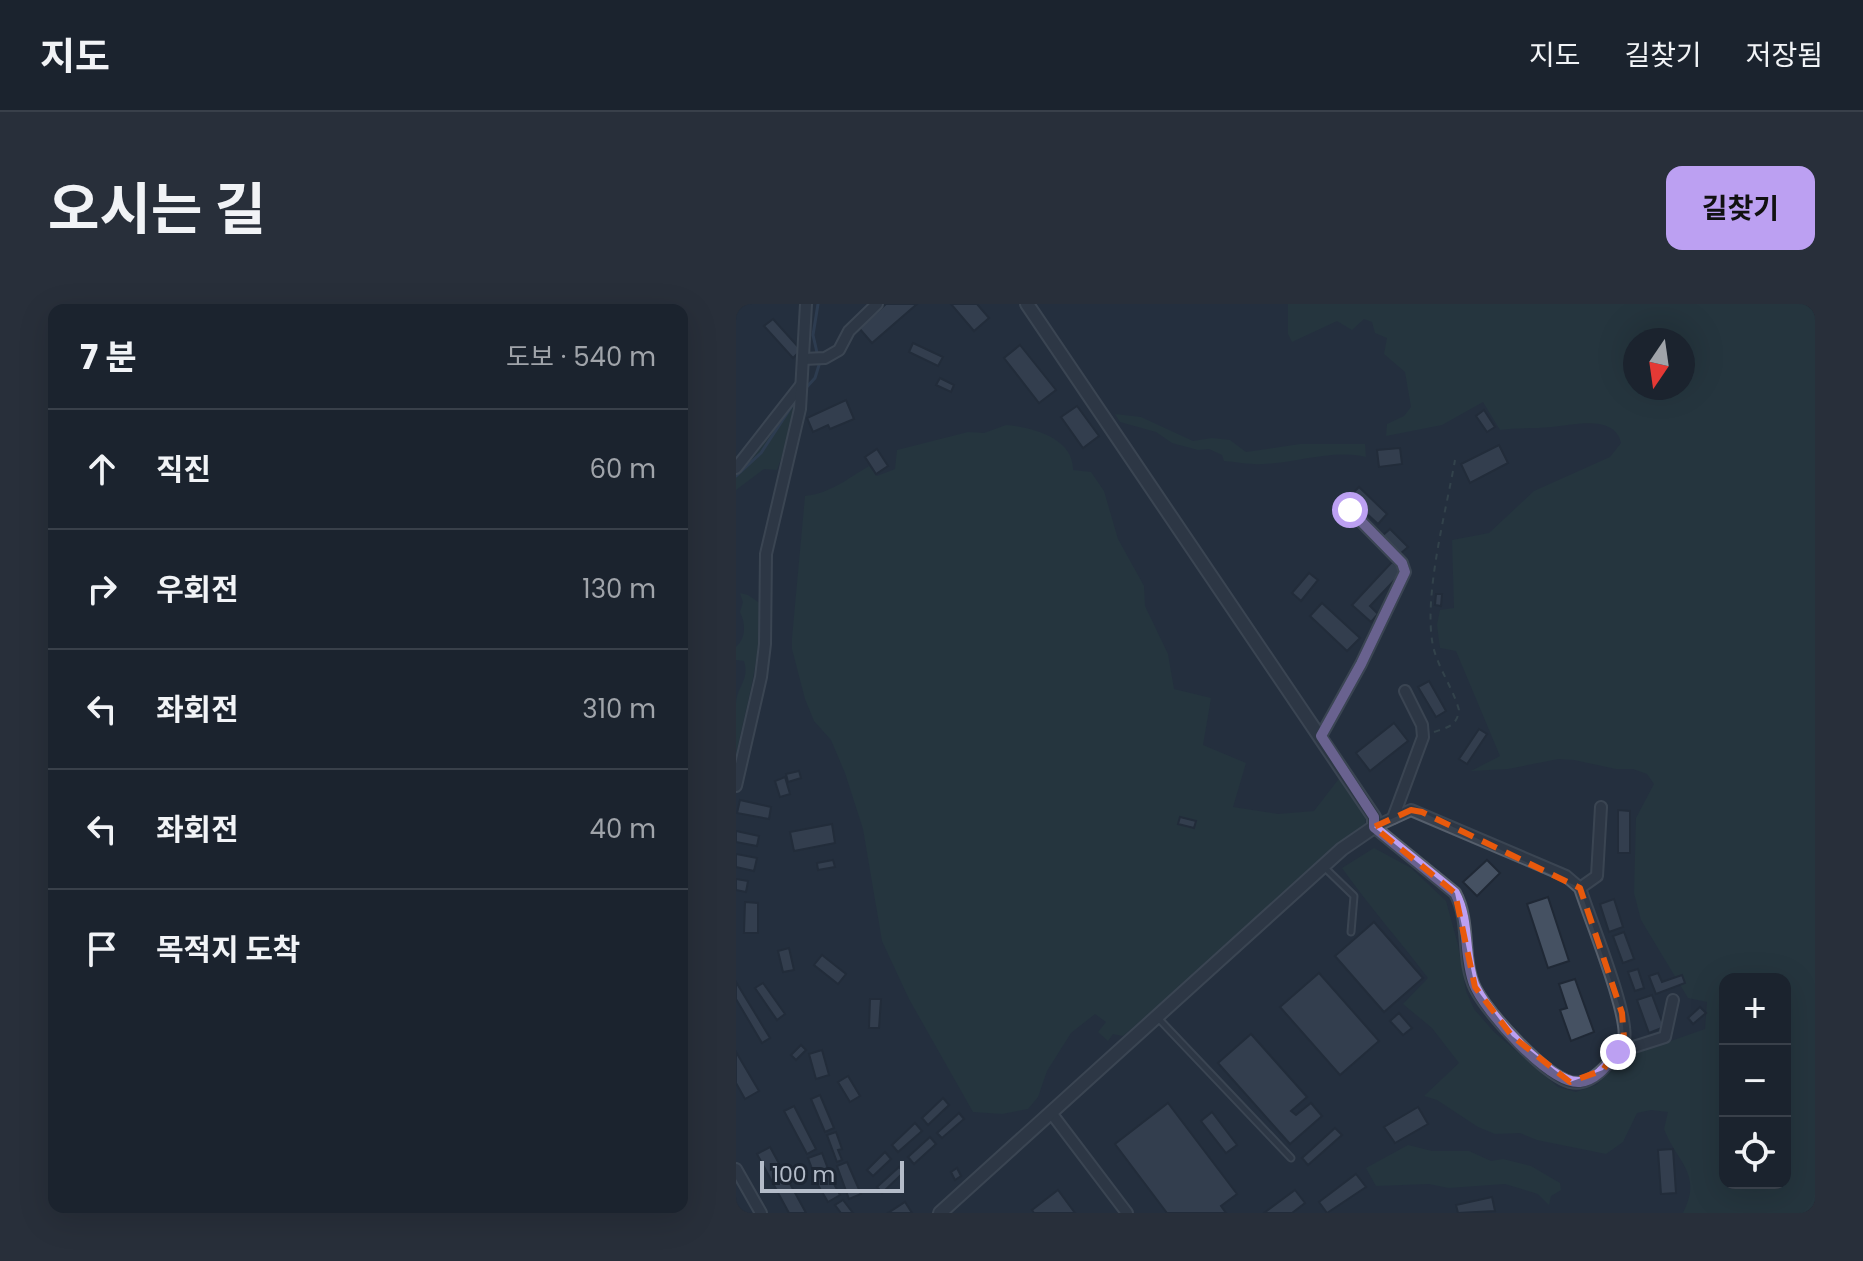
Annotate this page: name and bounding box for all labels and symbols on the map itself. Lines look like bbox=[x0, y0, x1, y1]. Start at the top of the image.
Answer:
north arrow bbox=[1623, 328, 1695, 400]
route start bbox=[1332, 492, 1368, 528]
route end bbox=[1600, 1034, 1636, 1070]
scale bar bbox=[760, 1157, 904, 1193]

